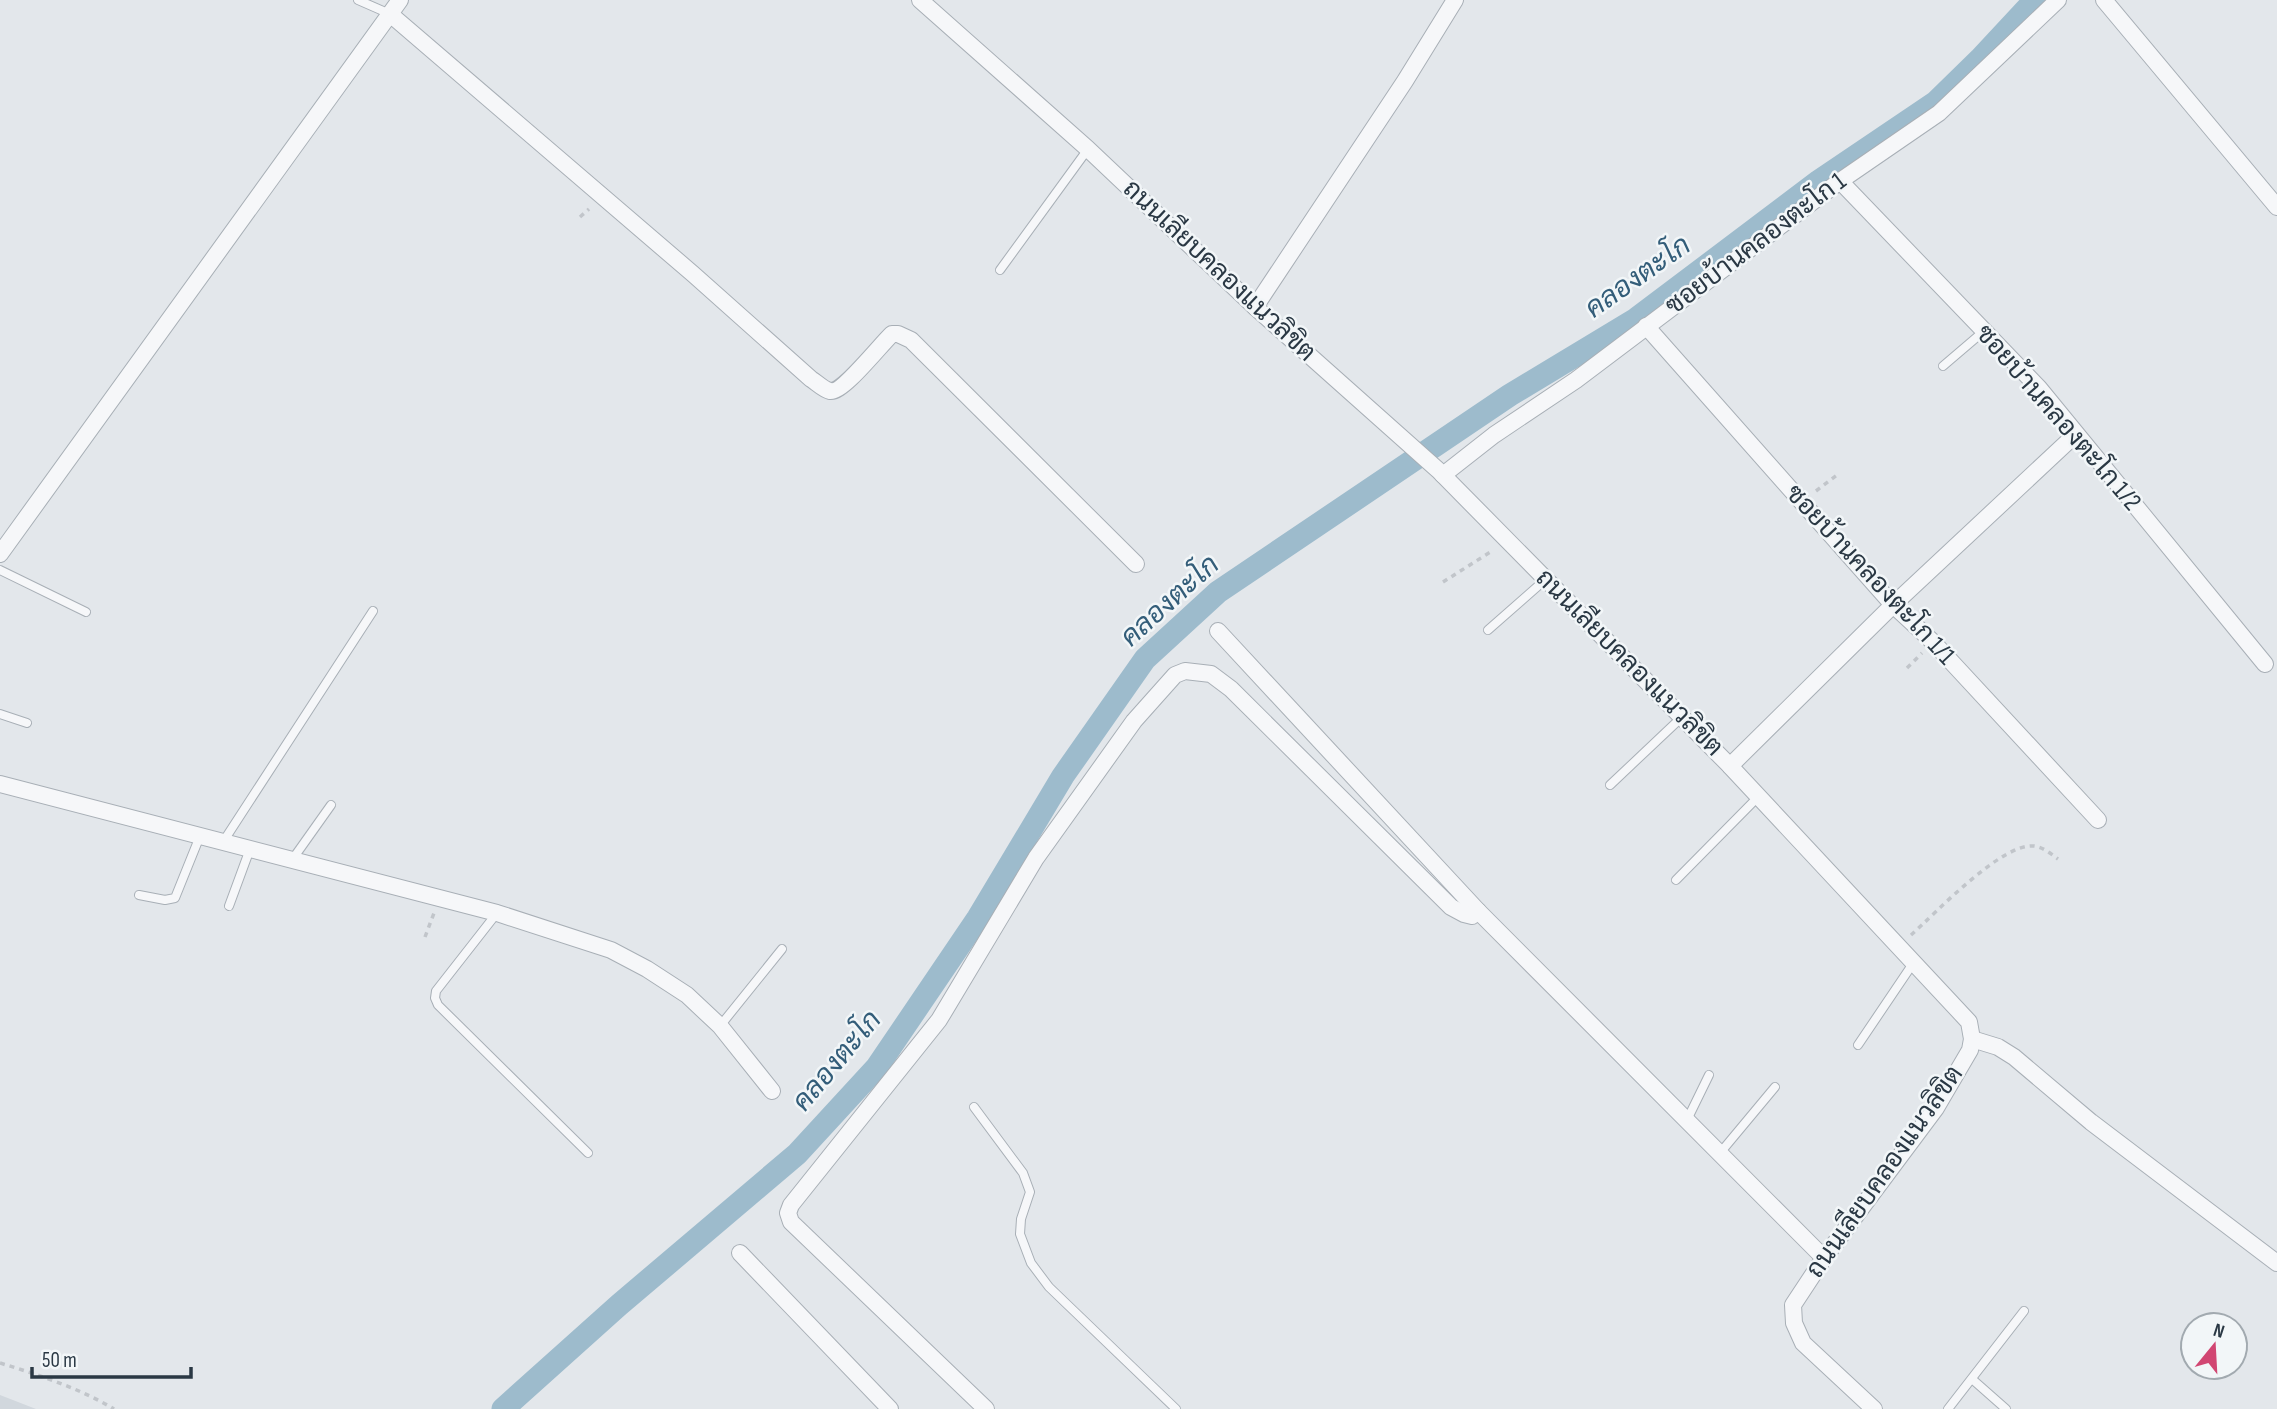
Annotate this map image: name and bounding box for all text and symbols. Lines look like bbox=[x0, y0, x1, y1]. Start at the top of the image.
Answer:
street label: ซอยบ้านคลองตะโก 1 bbox=[1659, 165, 1852, 322]
street label: ถนนเลียบคลองแนวลิขิต bbox=[1116, 172, 1323, 368]
water label: คลองตะโก bbox=[1577, 226, 1697, 325]
street label: ซอยบ้านคลองตะโก 1/2 bbox=[1969, 317, 2149, 517]
street label: ซอยบ้านคลองตะโก 1/1 bbox=[1779, 477, 1963, 671]
water label: คลองตะโก bbox=[1111, 545, 1226, 654]
street label: ถนนเลียบคลองแนวลิขิต bbox=[1529, 562, 1730, 763]
water label: คลองตะโก bbox=[782, 1001, 889, 1118]
street label: ถนนเลียบคลองแนวลิขิต bbox=[1798, 1059, 1970, 1284]
north arrow bbox=[2179, 1311, 2249, 1381]
text: N bbox=[2210, 1319, 2227, 1344]
scale bar bbox=[32, 1336, 191, 1380]
text: 50 m bbox=[42, 1348, 77, 1373]

